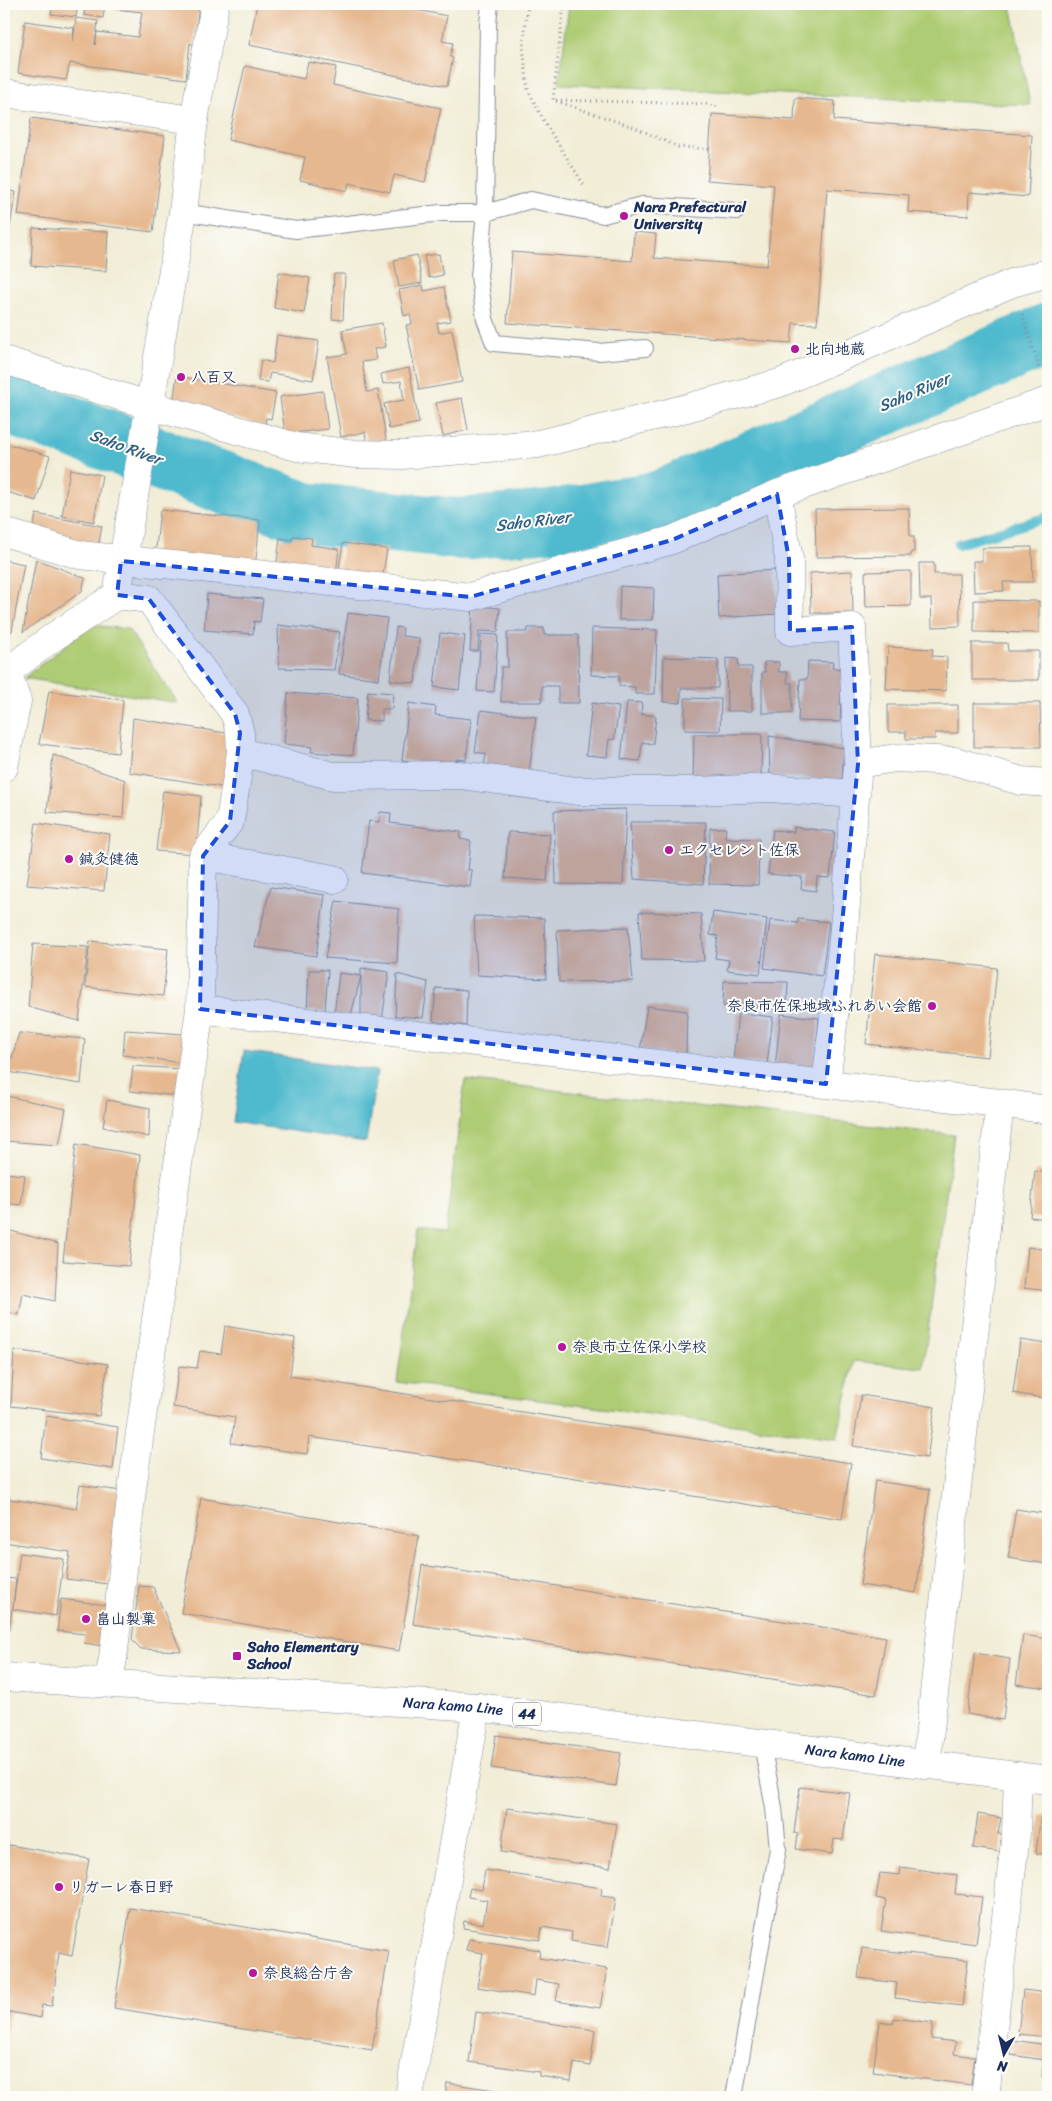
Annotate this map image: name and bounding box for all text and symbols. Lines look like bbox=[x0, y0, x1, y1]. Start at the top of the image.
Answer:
place label: Nara Prefectural University bbox=[633, 194, 747, 237]
marker: Nara Prefectural University bbox=[618, 210, 630, 222]
place label: 北向地蔵 bbox=[805, 336, 865, 362]
marker: 北向地蔵 bbox=[789, 343, 801, 355]
water label: Saho River bbox=[874, 363, 956, 420]
place label: 八百又 bbox=[191, 364, 236, 390]
marker: 八百又 bbox=[175, 371, 187, 383]
water label: Saho River bbox=[86, 421, 169, 474]
water label: Saho River bbox=[494, 502, 574, 540]
place label: エクセレント佐保 bbox=[679, 837, 799, 863]
marker: エクセレント佐保 bbox=[663, 844, 675, 856]
place label: 鍼灸健徳 bbox=[78, 846, 139, 872]
marker: 鍼灸健徳 bbox=[63, 853, 75, 865]
place label: 奈良市佐保地域ふれあい会館 bbox=[727, 993, 922, 1019]
marker: 奈良市佐保地域ふれあい会館 bbox=[926, 1000, 938, 1012]
place label: 奈良市立佐保小学校 bbox=[572, 1334, 707, 1360]
marker: 奈良市立佐保小学校 bbox=[556, 1341, 568, 1353]
place label: 畠山製菓 bbox=[96, 1606, 156, 1632]
marker: 畠山製菓 bbox=[80, 1613, 92, 1625]
place label: Saho Elementary School bbox=[246, 1634, 360, 1677]
marker: Saho Elementary School bbox=[231, 1650, 243, 1662]
street label: Nara kamo Line bbox=[402, 1689, 505, 1723]
road number: 44 bbox=[513, 1702, 541, 1726]
street label: Nara kamo Line bbox=[803, 1736, 906, 1775]
place label: リガーレ春日野 bbox=[69, 1874, 173, 1900]
marker: リガーレ春日野 bbox=[53, 1881, 65, 1893]
place label: 奈良総合庁舎 bbox=[263, 1960, 353, 1986]
marker: 奈良総合庁舎 bbox=[247, 1967, 259, 1979]
north arrow bbox=[980, 2028, 1030, 2078]
text: N bbox=[995, 2053, 1010, 2080]

